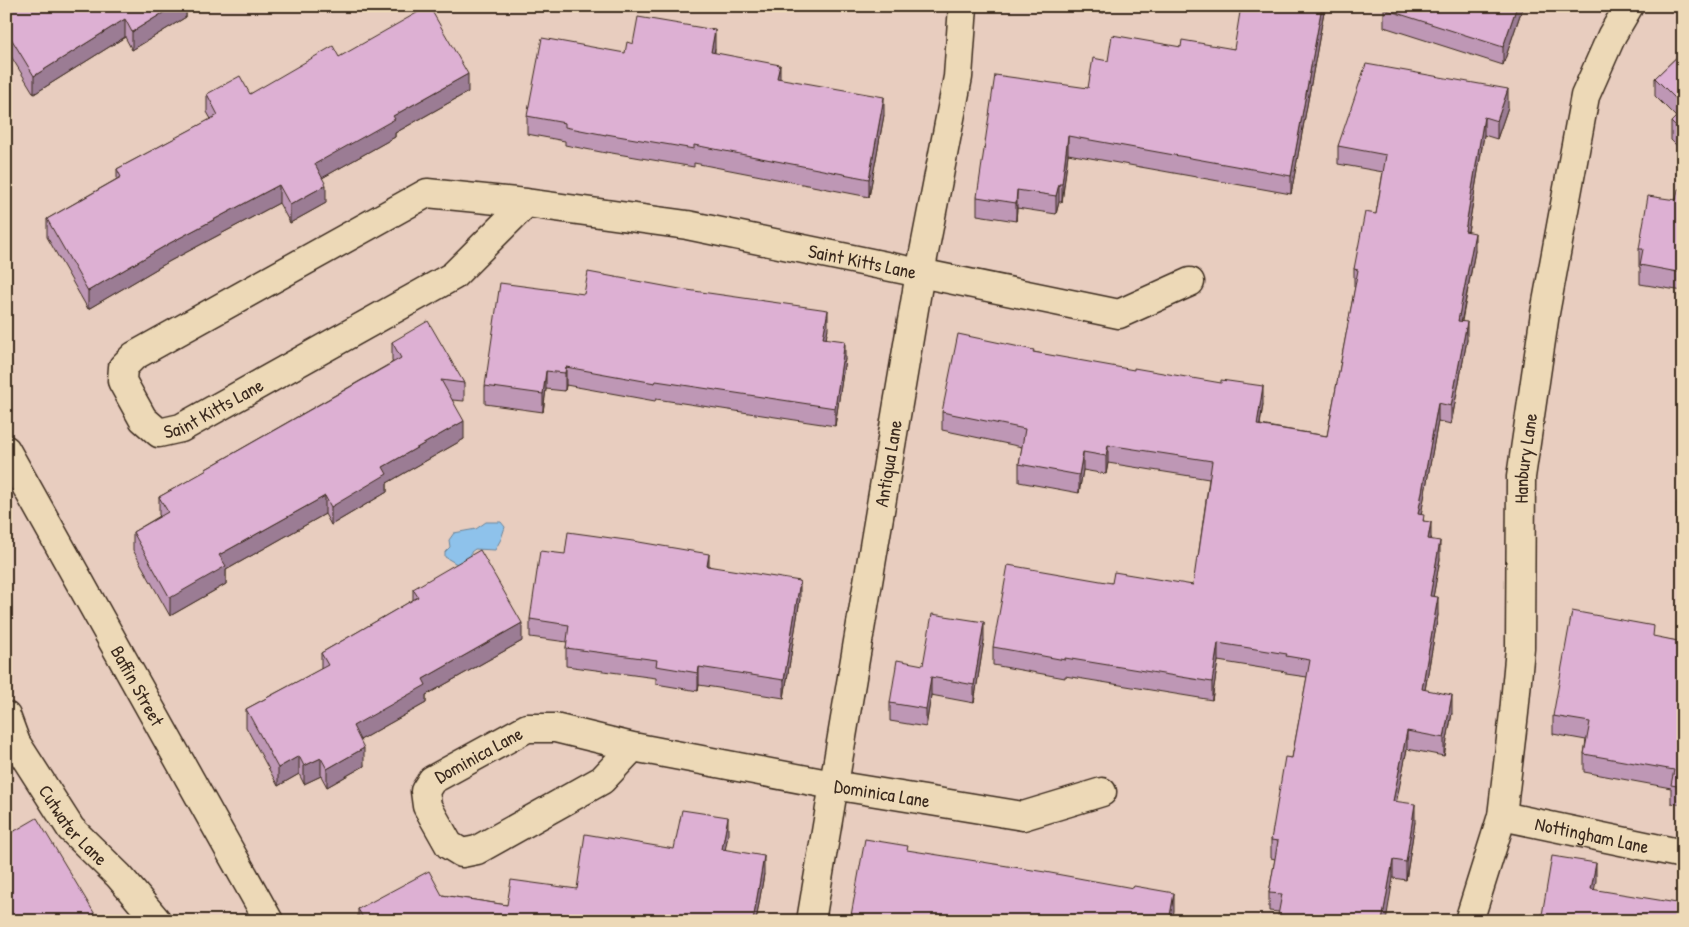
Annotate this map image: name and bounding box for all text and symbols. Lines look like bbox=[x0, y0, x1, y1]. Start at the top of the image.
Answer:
street label: Saint Kitts Lane bbox=[806, 237, 919, 285]
street label: Saint Kitts Lane bbox=[161, 371, 268, 445]
street label: Hanbury Lane bbox=[1508, 411, 1543, 504]
street label: Antiqua Lane bbox=[868, 418, 908, 509]
street label: Baffin Street bbox=[105, 641, 171, 731]
street label: Dominica Lane bbox=[430, 720, 527, 789]
street label: Dominica Lane bbox=[832, 772, 932, 814]
street label: Cutwater Lane bbox=[33, 779, 114, 871]
street label: Nottingham Lane bbox=[1533, 810, 1652, 860]

